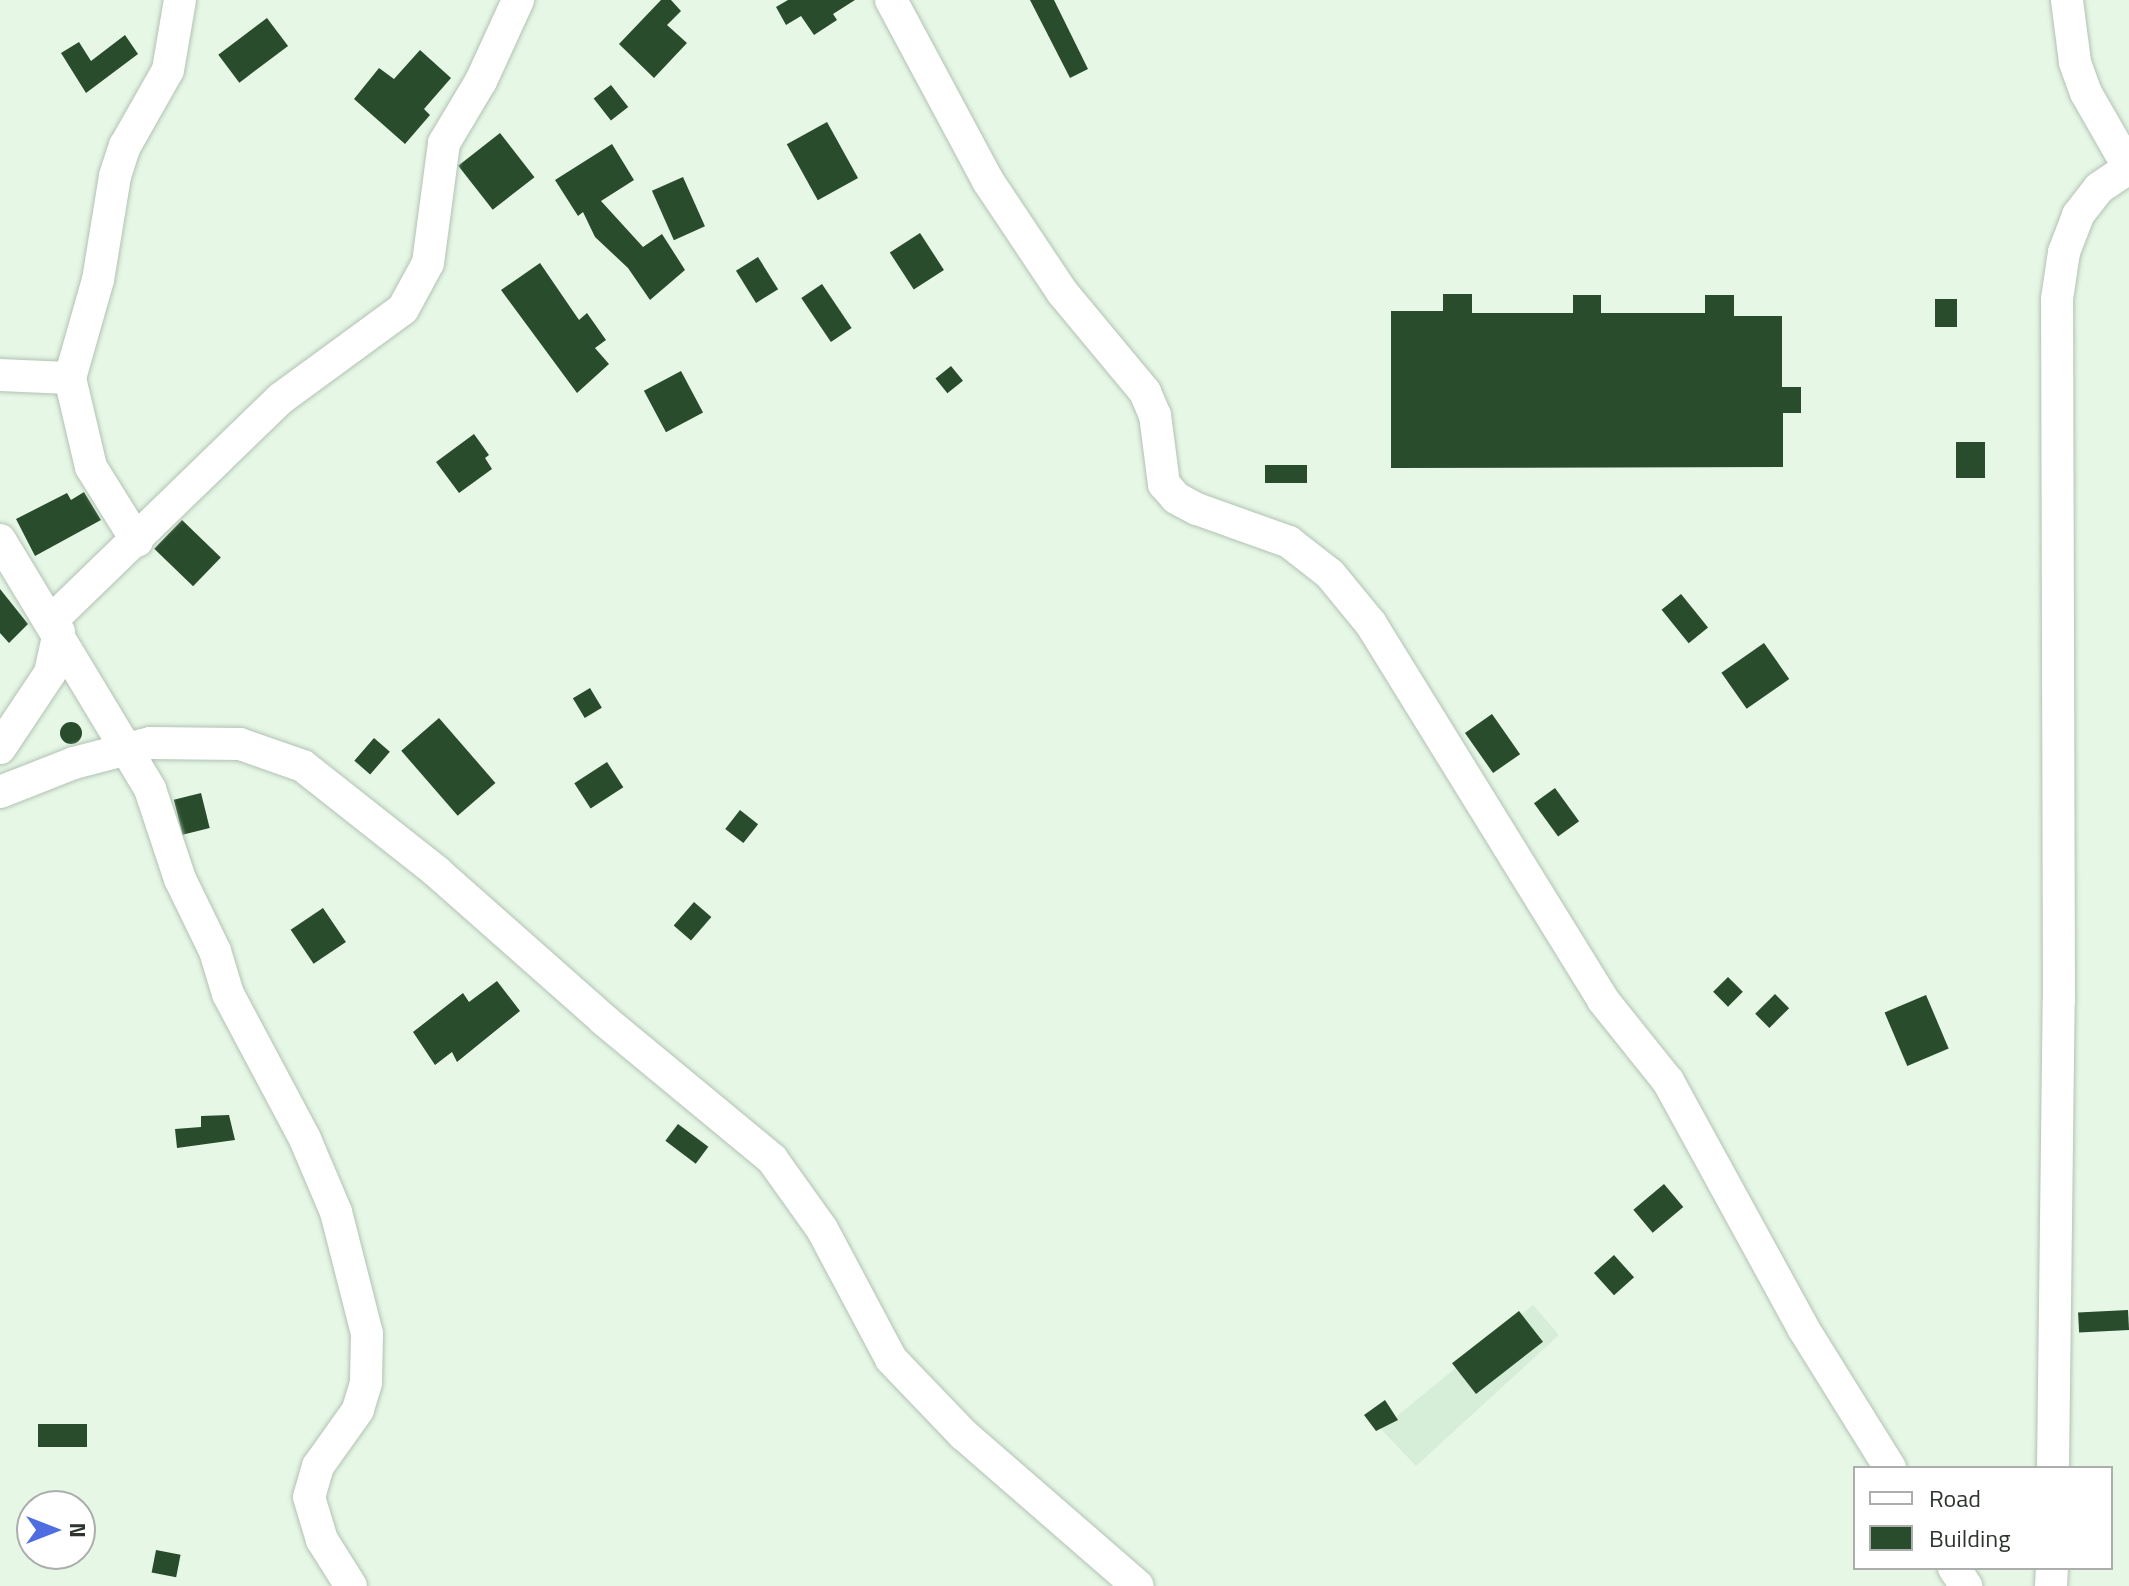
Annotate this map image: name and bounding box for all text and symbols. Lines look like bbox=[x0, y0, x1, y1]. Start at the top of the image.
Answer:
legend bbox=[1853, 1466, 2113, 1570]
text: Road bbox=[1929, 1480, 1981, 1516]
north arrow bbox=[16, 1490, 96, 1570]
text: Building bbox=[1929, 1520, 2011, 1556]
text: N bbox=[61, 1522, 95, 1538]

